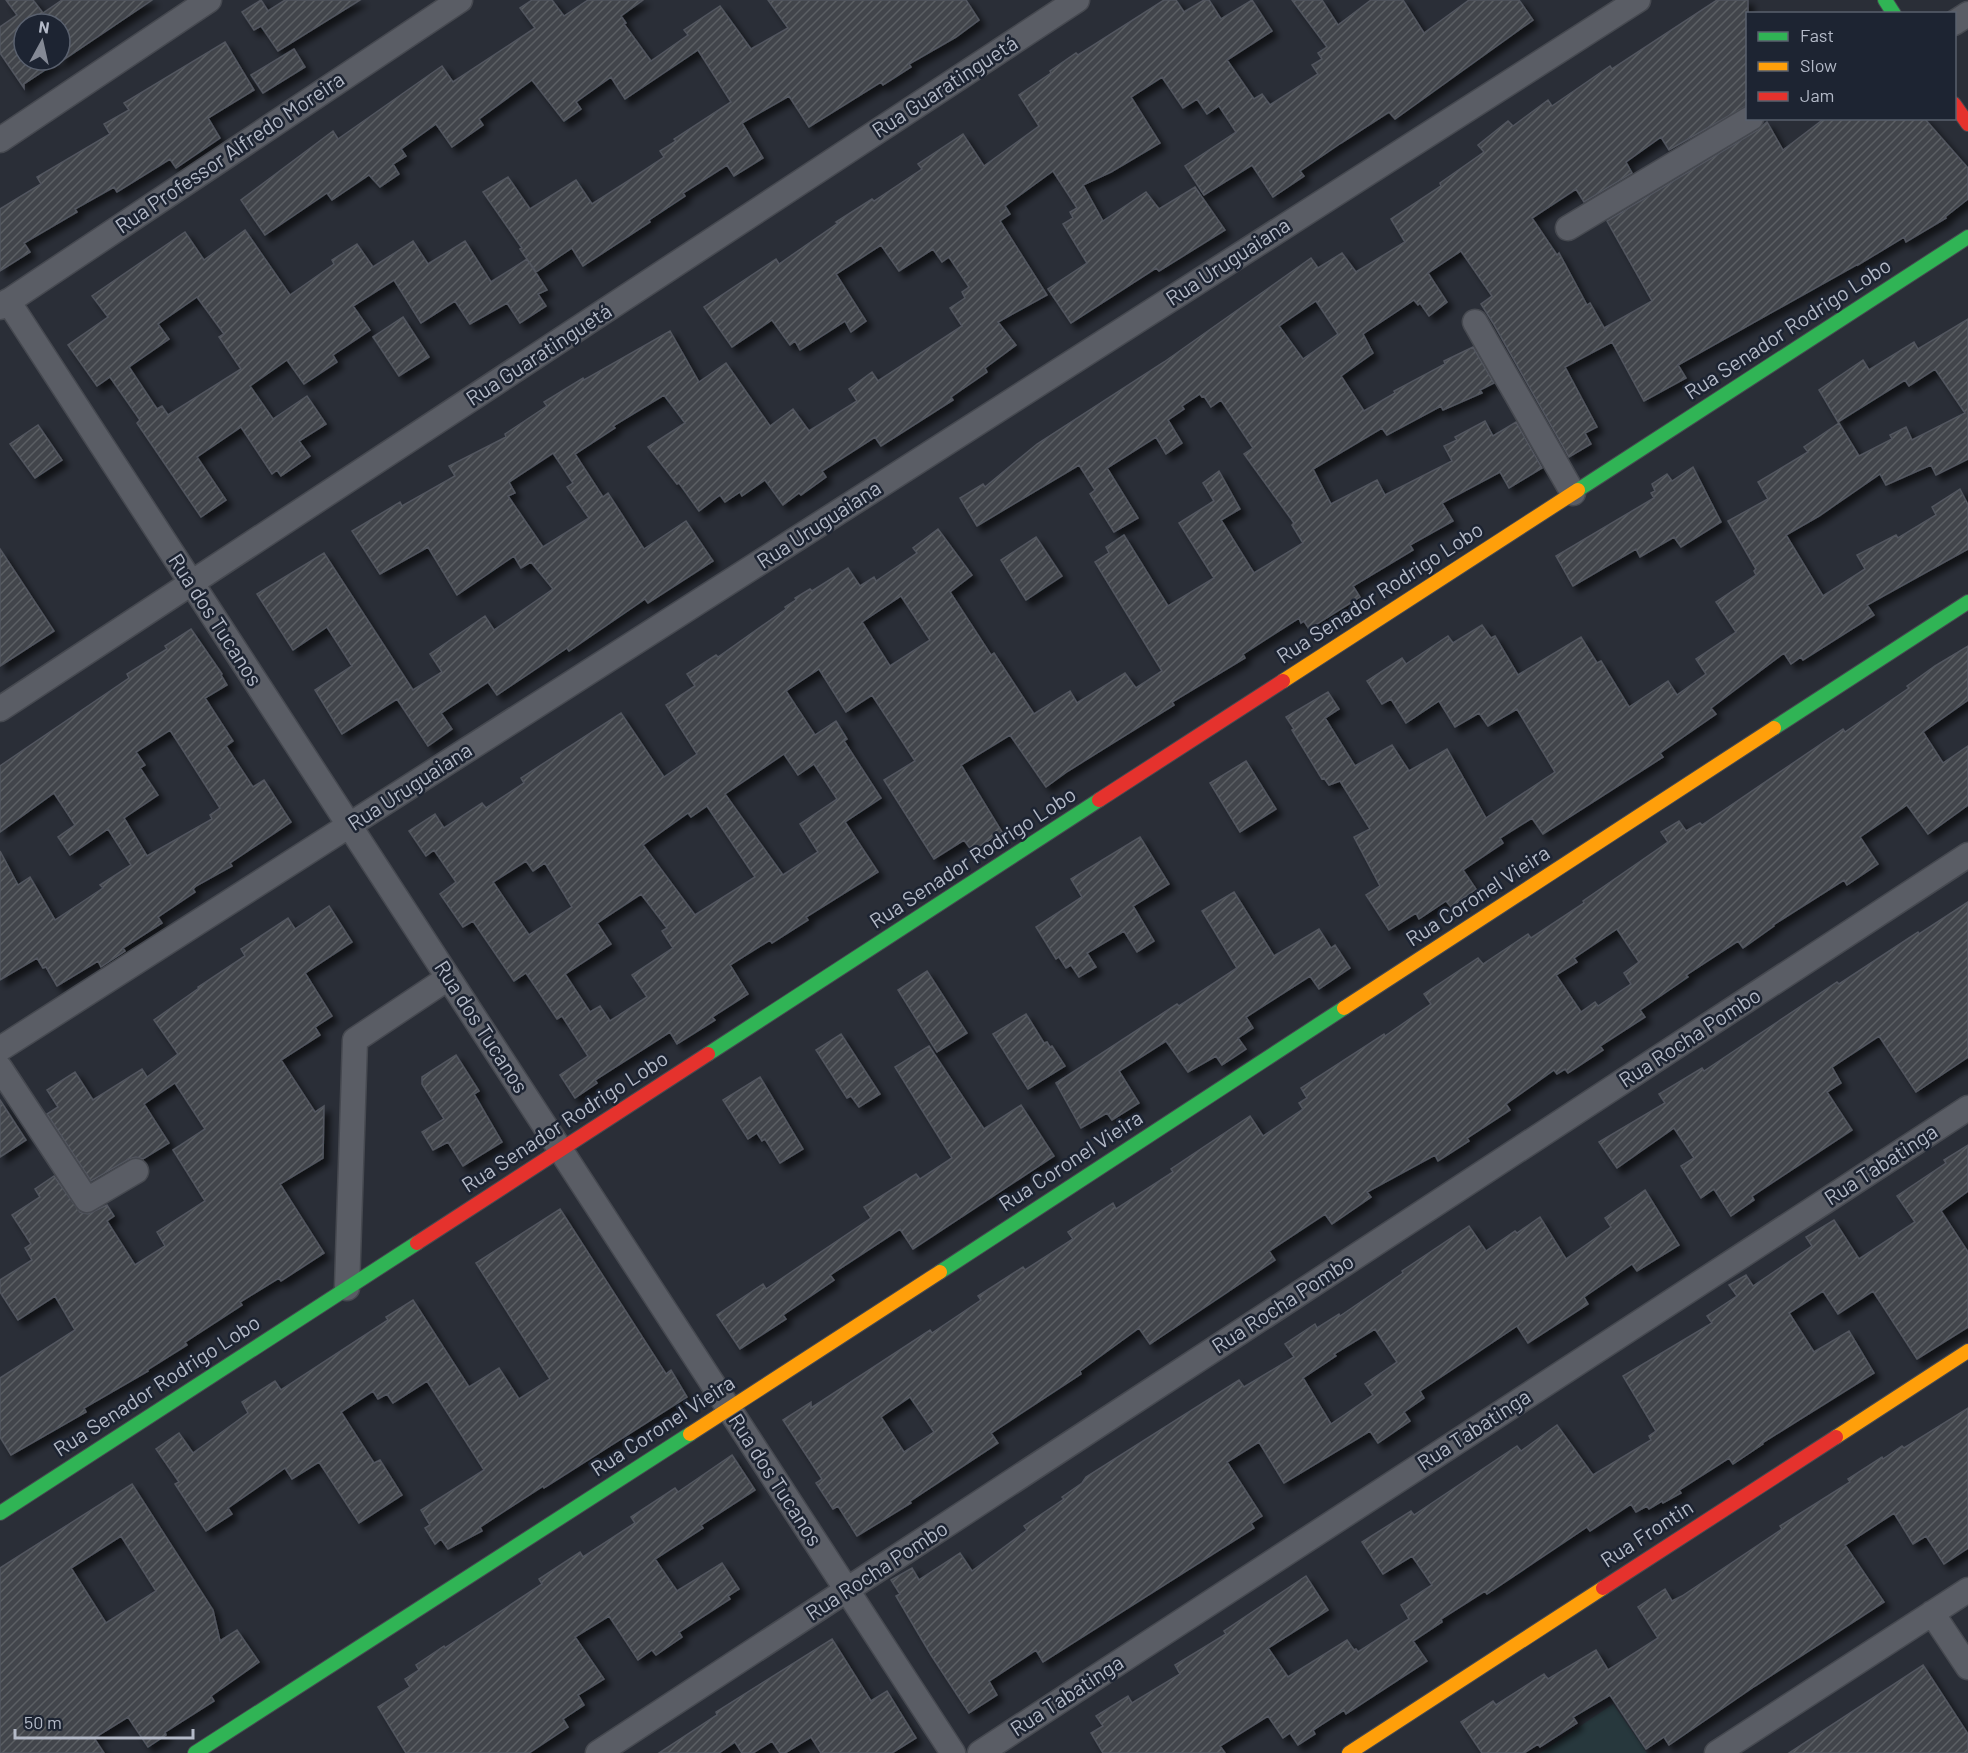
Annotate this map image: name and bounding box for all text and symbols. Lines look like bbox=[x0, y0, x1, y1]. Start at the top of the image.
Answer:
north arrow bbox=[12, 12, 72, 72]
legend bbox=[1746, 12, 1956, 120]
text: N bbox=[38, 17, 51, 37]
text: Fast bbox=[1800, 24, 1834, 46]
street label: Rua Guaratinguetá bbox=[867, 29, 1022, 142]
text: Slow bbox=[1800, 54, 1837, 76]
street label: Rua Professor Alfredo Moreira bbox=[110, 66, 348, 238]
text: Jam bbox=[1800, 84, 1834, 106]
street label: Rua Uruguaiana bbox=[1160, 211, 1294, 310]
street label: Rua Senador Rodrigo Lobo bbox=[1679, 252, 1895, 404]
street label: Rua Guaratinguetá bbox=[461, 297, 616, 410]
street label: Rua Uruguaiana bbox=[751, 474, 885, 573]
street label: Rua Senador Rodrigo Lobo bbox=[1271, 516, 1487, 668]
street label: Rua dos Tucanos bbox=[164, 548, 268, 690]
street label: Rua Uruguaiana bbox=[342, 736, 476, 835]
street label: Rua Senador Rodrigo Lobo bbox=[864, 781, 1080, 933]
street label: Rua Coronel Vieira bbox=[1401, 839, 1554, 950]
street label: Rua dos Tucanos bbox=[430, 955, 534, 1097]
street label: Rua Rocha Pombo bbox=[1614, 982, 1765, 1092]
street label: Rua Senador Rodrigo Lobo bbox=[456, 1045, 672, 1197]
street label: Rua Coronel Vieira bbox=[994, 1104, 1147, 1215]
street label: Rua Tabatinga bbox=[1819, 1118, 1941, 1210]
street label: Rua Rocha Pombo bbox=[1207, 1248, 1358, 1358]
street label: Rua Senador Rodrigo Lobo bbox=[48, 1309, 264, 1461]
street label: Rua Coronel Vieira bbox=[586, 1369, 739, 1480]
street label: Rua Tabatinga bbox=[1412, 1383, 1534, 1475]
street label: Rua dos Tucanos bbox=[724, 1408, 828, 1550]
street label: Rua Frontin bbox=[1595, 1494, 1697, 1572]
street label: Rua Rocha Pombo bbox=[801, 1515, 952, 1625]
street label: Rua Tabatinga bbox=[1005, 1649, 1127, 1741]
scale bar bbox=[15, 1702, 194, 1740]
text: 50 m bbox=[24, 1711, 62, 1733]

